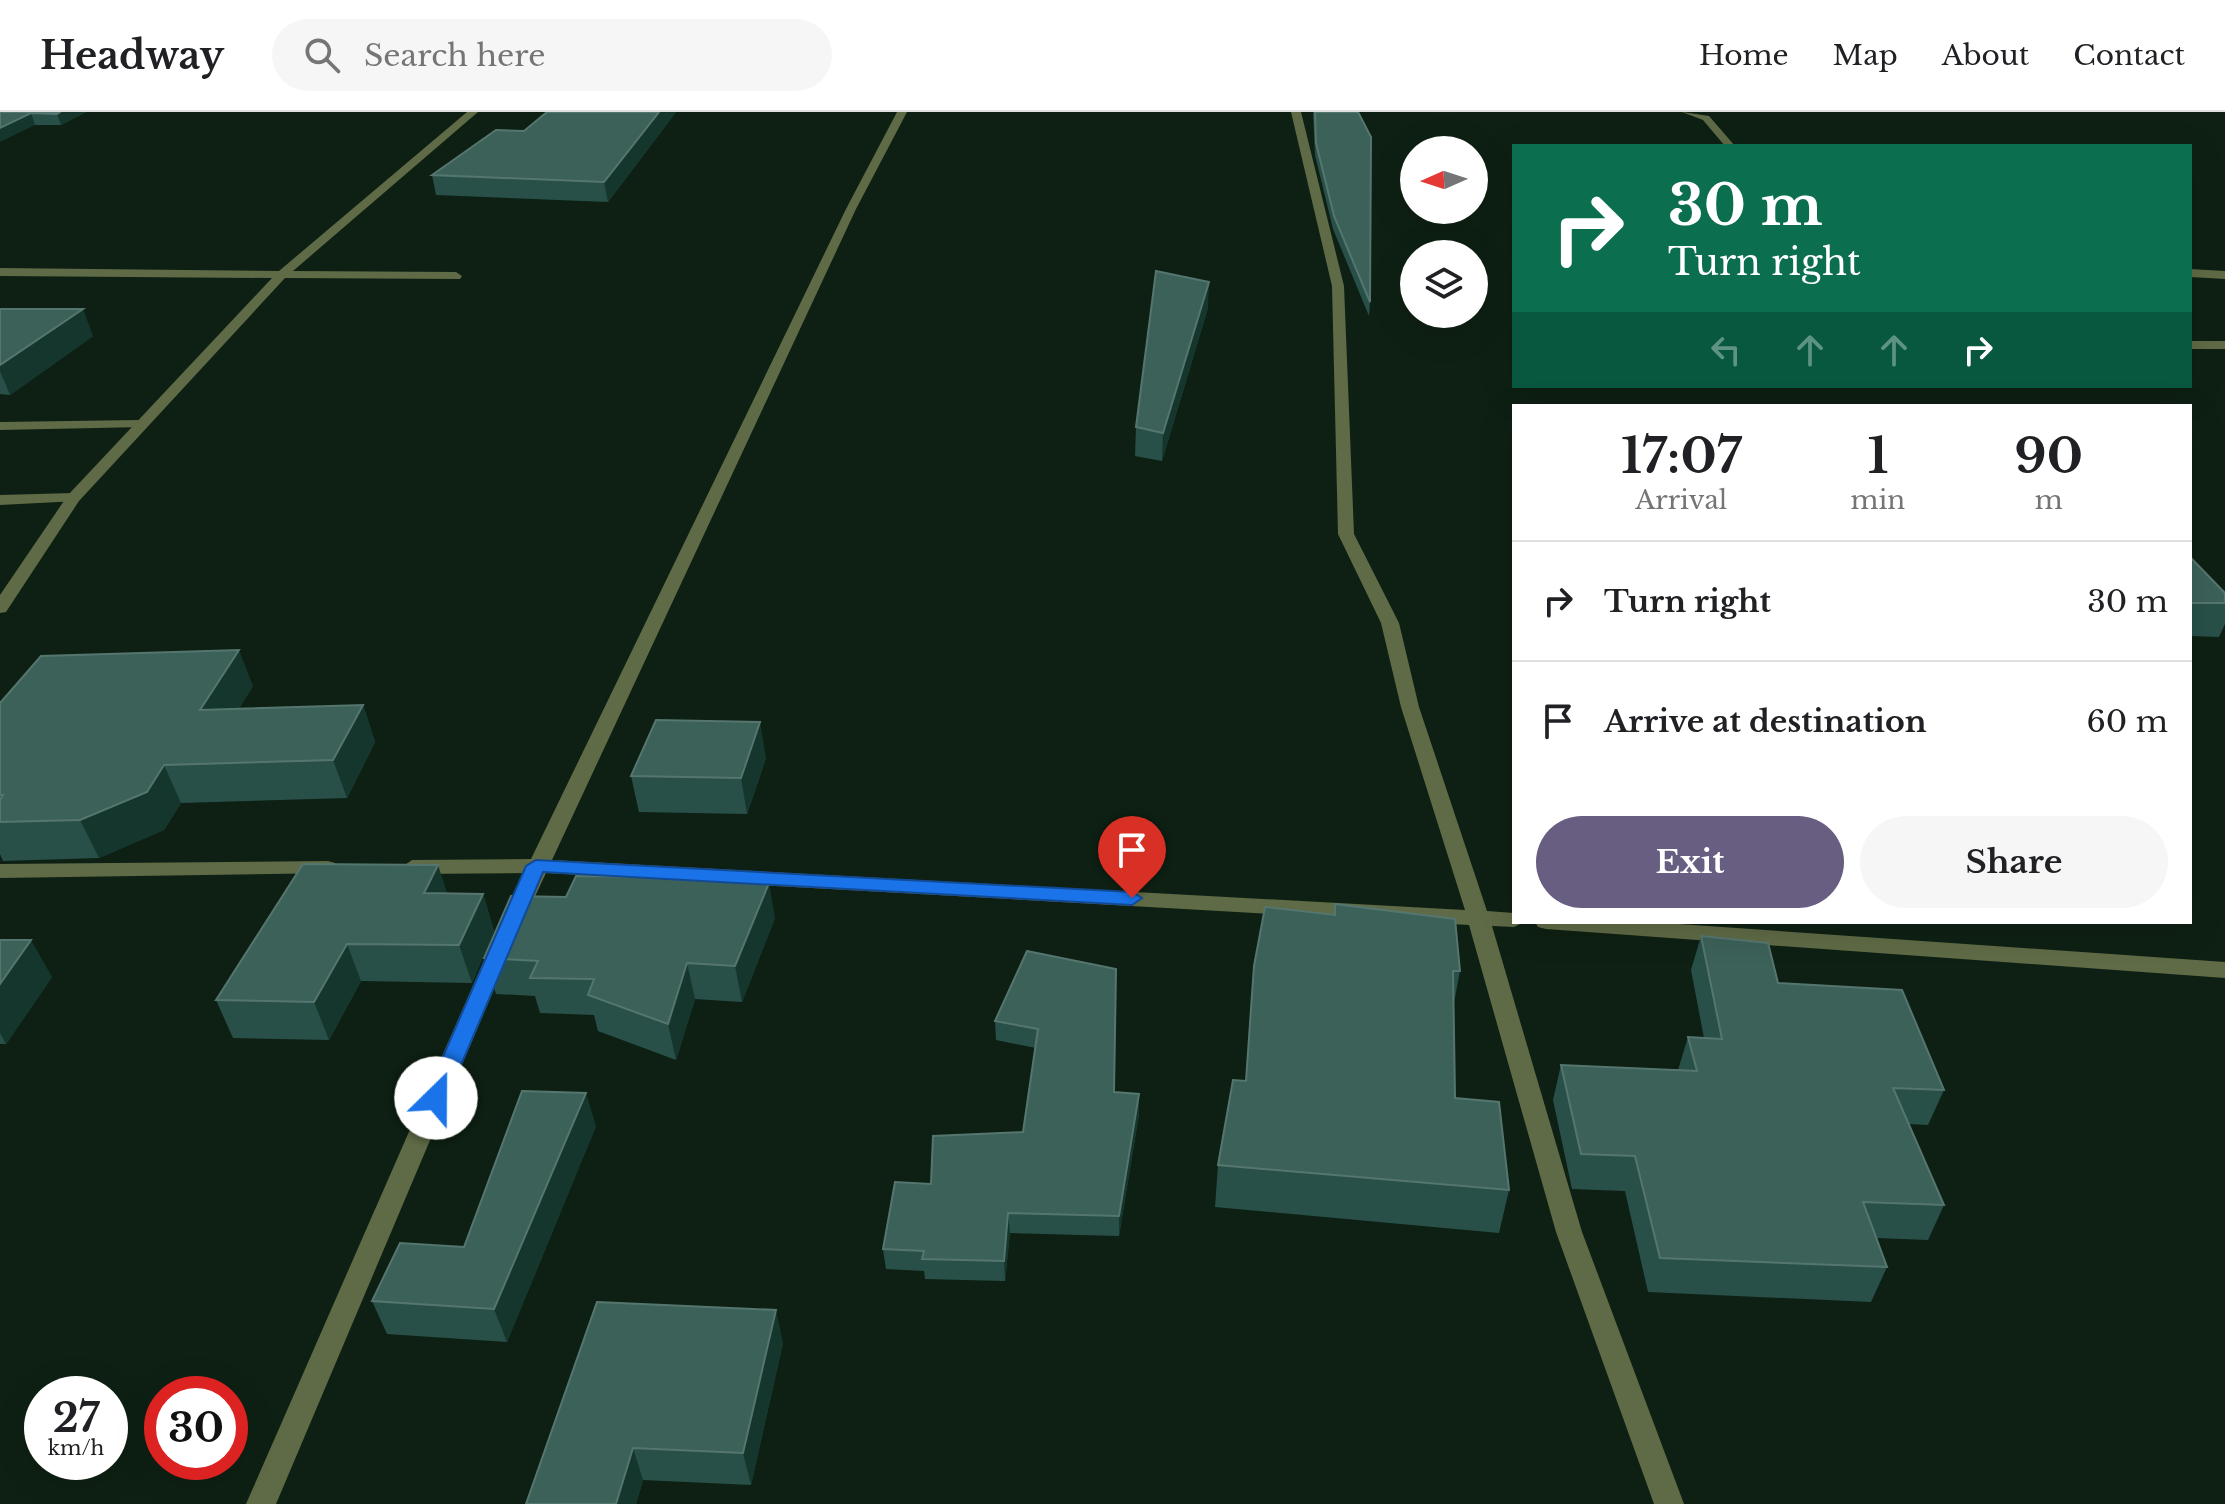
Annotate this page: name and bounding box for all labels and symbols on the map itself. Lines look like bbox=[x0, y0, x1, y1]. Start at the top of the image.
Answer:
north arrow bbox=[1400, 136, 1488, 224]
pin bbox=[1098, 816, 1166, 898]
position arrow bbox=[394, 1056, 478, 1140]
speed limit sign: 30 bbox=[144, 1376, 248, 1480]

